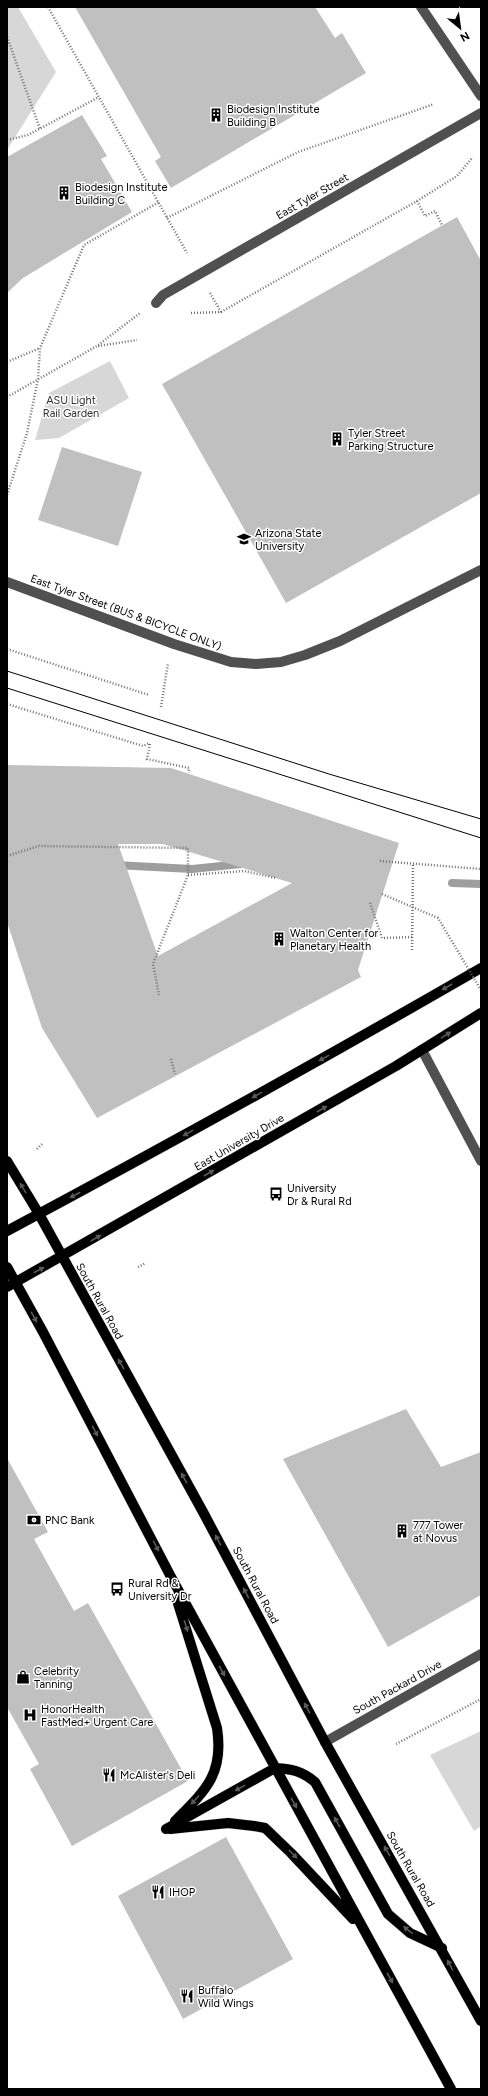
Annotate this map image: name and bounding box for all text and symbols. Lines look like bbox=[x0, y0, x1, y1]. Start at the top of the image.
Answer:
north arrow bbox=[440, 8, 480, 48]
text: N bbox=[458, 29, 471, 44]
place label: Biodesign Institute Building B bbox=[227, 103, 319, 129]
building icon: Biodesign Institute Building B bbox=[208, 107, 224, 123]
street label: East Tyler Street bbox=[274, 170, 351, 222]
place label: Biodesign Institute Building C bbox=[75, 181, 167, 207]
building icon: Biodesign Institute Building C bbox=[56, 185, 72, 201]
park label: ASU Light Rail Garden bbox=[43, 394, 99, 420]
place label: Tyler Street Parking Structure bbox=[348, 427, 434, 453]
building icon: Tyler Street Parking Structure bbox=[329, 431, 345, 447]
place label: Arizona State University bbox=[255, 527, 322, 553]
school or university icon: Arizona State University bbox=[236, 531, 252, 547]
street label: East Tyler Street (BUS & BICYCLE ONLY) bbox=[29, 572, 223, 653]
place label: Walton Center for Planetary Health bbox=[290, 927, 379, 953]
building icon: Walton Center for Planetary Health bbox=[271, 931, 287, 947]
one-way arrow bbox=[441, 984, 453, 991]
one-way arrow bbox=[440, 1032, 452, 1039]
one-way arrow bbox=[318, 1054, 330, 1061]
one-way arrow bbox=[251, 1091, 263, 1098]
one-way arrow bbox=[316, 1105, 328, 1112]
street label: East University Drive bbox=[192, 1111, 287, 1173]
one-way arrow bbox=[182, 1130, 194, 1137]
one-way arrow bbox=[203, 1170, 215, 1177]
one-way arrow bbox=[19, 1182, 26, 1194]
place label: University Dr & Rural Rd bbox=[287, 1182, 352, 1208]
bus stop icon: University Dr & Rural Rd bbox=[268, 1186, 284, 1202]
one-way arrow bbox=[69, 1192, 81, 1198]
one-way arrow bbox=[90, 1235, 102, 1241]
street label: South Rural Road bbox=[73, 1261, 126, 1342]
one-way arrow bbox=[33, 1267, 45, 1273]
one-way arrow bbox=[31, 1311, 38, 1322]
one-way arrow bbox=[118, 1358, 125, 1370]
one-way arrow bbox=[92, 1426, 99, 1437]
one-way arrow bbox=[181, 1472, 188, 1483]
bank icon: PNC Bank bbox=[26, 1512, 42, 1528]
place label: PNC Bank bbox=[45, 1514, 95, 1527]
place label: 777 Tower at Novus bbox=[413, 1519, 464, 1545]
building icon: 777 Tower at Novus bbox=[394, 1523, 410, 1539]
one-way arrow bbox=[215, 1534, 221, 1546]
one-way arrow bbox=[153, 1541, 159, 1552]
street label: South Rural Road bbox=[230, 1545, 281, 1626]
place label: Rural Rd & University Dr bbox=[128, 1577, 192, 1603]
bus stop icon: Rural Rd & University Dr bbox=[109, 1581, 125, 1597]
one-way arrow bbox=[243, 1587, 249, 1599]
one-way arrow bbox=[183, 1620, 189, 1632]
street label: South Packard Drive bbox=[351, 1658, 444, 1717]
place label: Celebrity Tanning bbox=[34, 1665, 79, 1691]
one-way arrow bbox=[219, 1665, 225, 1677]
shop icon: Celebrity Tanning bbox=[15, 1669, 31, 1685]
one-way arrow bbox=[304, 1702, 310, 1714]
place label: HonorHealth FastMed+ Urgent Care bbox=[41, 1703, 153, 1729]
hospital icon: HonorHealth FastMed+ Urgent Care bbox=[22, 1707, 38, 1723]
restaurant icon: McAlister's Deli bbox=[101, 1767, 117, 1783]
place label: McAlister's Deli bbox=[120, 1769, 195, 1782]
one-way arrow bbox=[234, 1785, 246, 1792]
one-way arrow bbox=[191, 1795, 200, 1805]
one-way arrow bbox=[291, 1797, 297, 1809]
one-way arrow bbox=[334, 1817, 341, 1828]
street label: South Rural Road bbox=[384, 1829, 437, 1909]
one-way arrow bbox=[383, 1845, 390, 1857]
one-way arrow bbox=[288, 1849, 297, 1859]
restaurant icon: IHOP bbox=[150, 1884, 166, 1900]
place label: IHOP bbox=[169, 1886, 196, 1899]
one-way arrow bbox=[402, 1926, 413, 1934]
one-way arrow bbox=[447, 1959, 454, 1970]
one-way arrow bbox=[386, 1972, 393, 1984]
place label: Buffalo Wild Wings bbox=[198, 1984, 254, 2010]
restaurant icon: Buffalo Wild Wings bbox=[179, 1988, 195, 2004]

